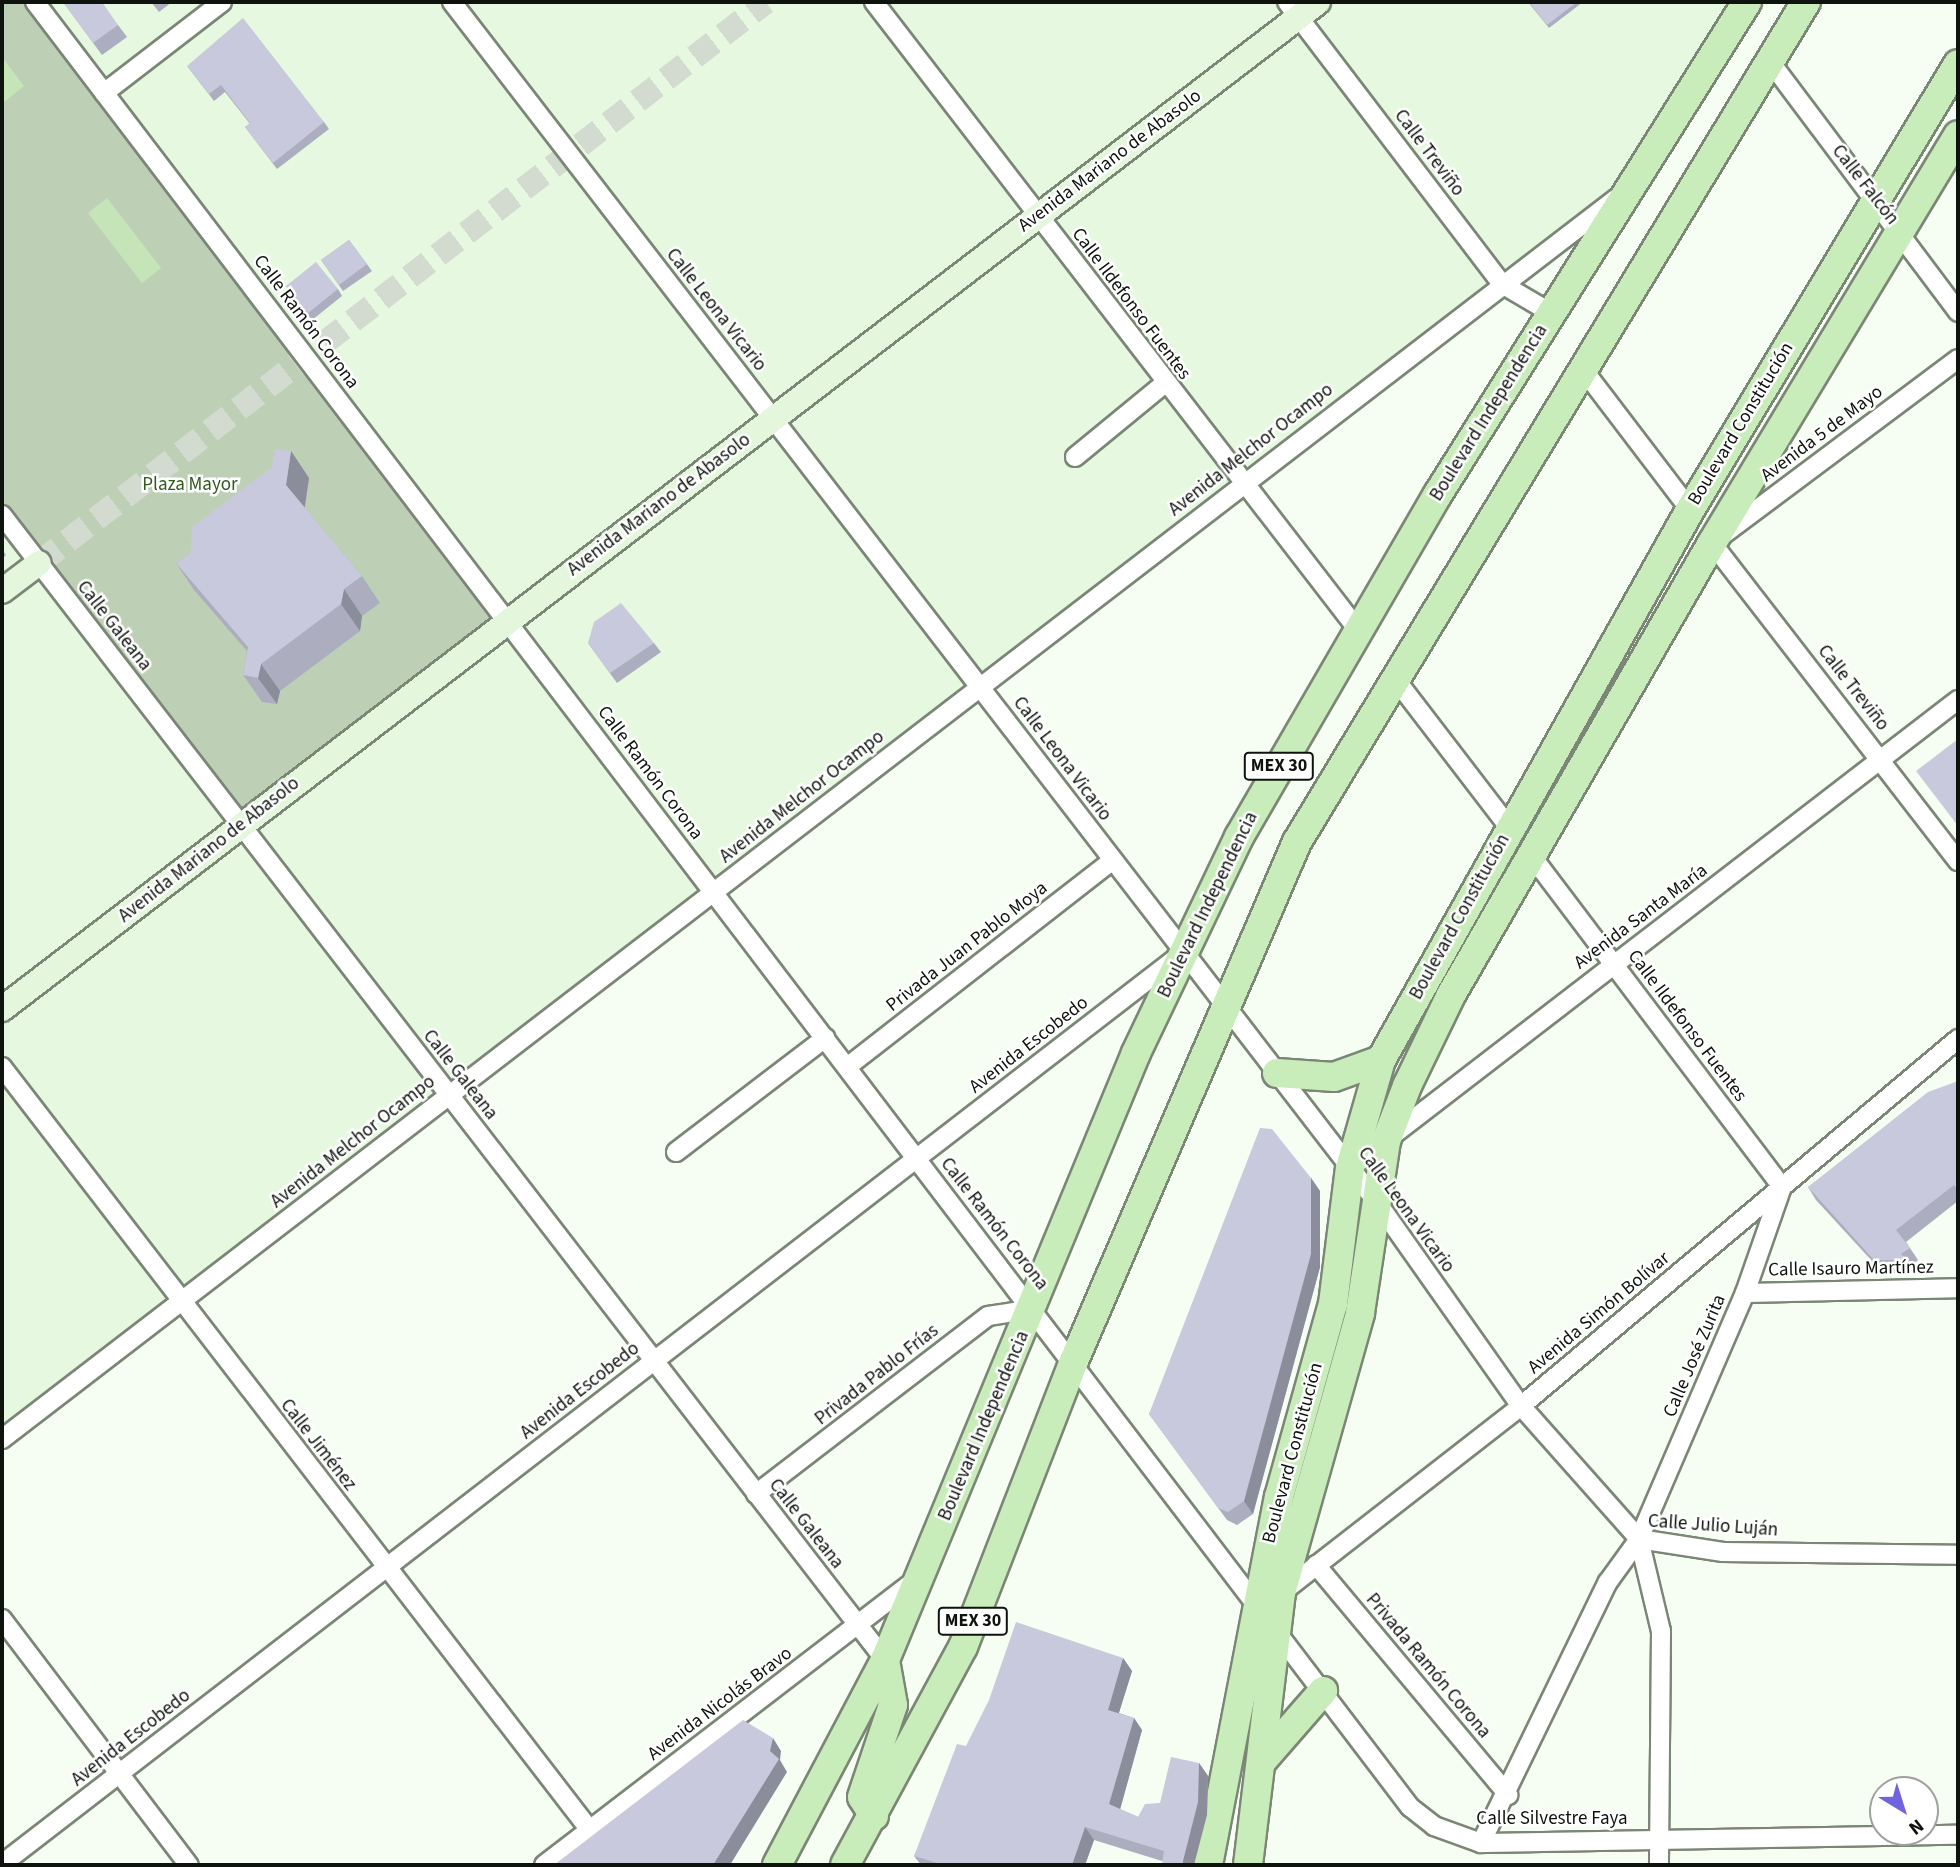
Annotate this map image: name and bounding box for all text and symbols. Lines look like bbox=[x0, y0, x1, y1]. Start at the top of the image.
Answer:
street label: Avenida Mariano de Abasolo bbox=[1014, 85, 1206, 237]
street label: Calle Treviño bbox=[1389, 105, 1469, 201]
street label: Calle Falcón bbox=[1827, 140, 1903, 230]
street label: Calle Ildefonso Fuentes bbox=[1067, 224, 1195, 384]
street label: Calle Leona Vicario bbox=[661, 244, 771, 376]
street label: Calle Ramón Corona bbox=[248, 251, 364, 393]
street label: Boulevard Independencia bbox=[1425, 320, 1553, 506]
street label: Boulevard Constitución bbox=[1683, 338, 1799, 510]
street label: Avenida Melchor Ocampo bbox=[1164, 379, 1338, 521]
street label: Avenida 5 de Mayo bbox=[1756, 381, 1888, 487]
street label: Avenida Mariano de Abasolo bbox=[563, 429, 755, 581]
park label: Plaza Mayor bbox=[142, 474, 238, 496]
street label: Calle Galeana bbox=[72, 576, 156, 676]
street label: Calle Treviño bbox=[1812, 640, 1894, 736]
street label: Calle Leona Vicario bbox=[1008, 692, 1116, 826]
street label: Calle Ramón Corona bbox=[592, 702, 708, 844]
street label: Avenida Melchor Ocampo bbox=[715, 726, 889, 868]
road number: MEX 30 bbox=[1242, 752, 1316, 780]
street label: Avenida Mariano de Abasolo bbox=[114, 772, 304, 928]
street label: Boulevard Independencia bbox=[1153, 808, 1263, 1002]
street label: Boulevard Constitución bbox=[1405, 830, 1515, 1004]
street label: Avenida Santa María bbox=[1570, 859, 1712, 975]
street label: Privada Juan Pablo Moya bbox=[882, 877, 1052, 1017]
street label: Calle Ildefonso Fuentes bbox=[1623, 946, 1751, 1106]
street label: Avenida Escobedo bbox=[965, 991, 1093, 1099]
street label: Calle Galeana bbox=[418, 1025, 502, 1125]
street label: Avenida Melchor Ocampo bbox=[266, 1071, 440, 1213]
street label: Calle Leona Vicario bbox=[1353, 1143, 1459, 1277]
street label: Calle Ramón Corona bbox=[935, 1153, 1053, 1295]
street label: Avenida Simón Bolívar bbox=[1523, 1247, 1675, 1379]
street label: Calle Isauro Martínez bbox=[1768, 1256, 1934, 1282]
street label: Calle José Zurita bbox=[1659, 1291, 1731, 1421]
street label: Privada Pablo Frías bbox=[811, 1320, 943, 1430]
street label: Boulevard Independencia bbox=[934, 1328, 1034, 1524]
street label: Avenida Escobedo bbox=[516, 1337, 644, 1445]
street label: Boulevard Constitución bbox=[1258, 1360, 1328, 1546]
street label: Calle Jiménez bbox=[275, 1395, 361, 1495]
street label: Calle Galeana bbox=[764, 1474, 848, 1574]
street label: Calle Julio Luján bbox=[1647, 1510, 1779, 1542]
street label: Privada Ramón Corona bbox=[1361, 1589, 1495, 1743]
road number: MEX 30 bbox=[936, 1606, 1010, 1636]
street label: Avenida Nicolás Bravo bbox=[643, 1642, 797, 1766]
street label: Avenida Escobedo bbox=[67, 1684, 195, 1792]
north arrow bbox=[1869, 1776, 1939, 1846]
street label: Calle Silvestre Faya bbox=[1476, 1808, 1628, 1830]
text: N bbox=[1903, 1812, 1929, 1841]

